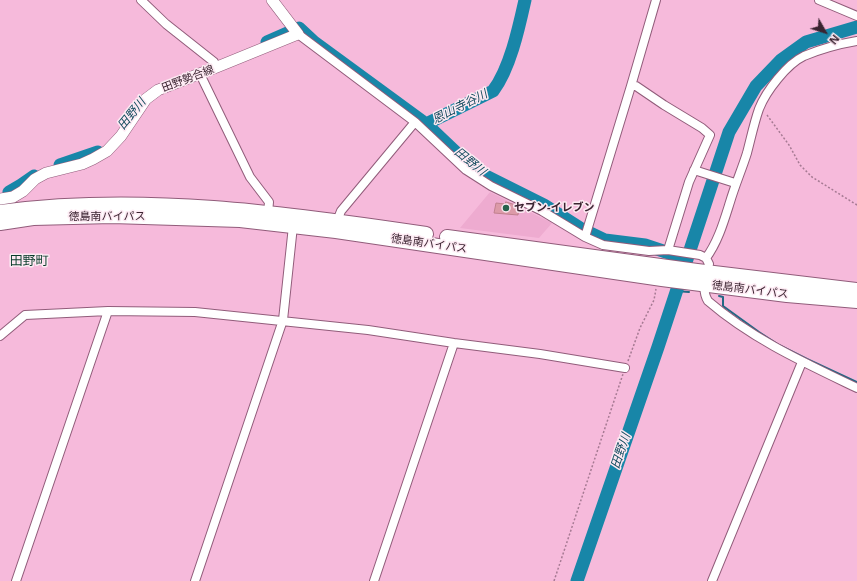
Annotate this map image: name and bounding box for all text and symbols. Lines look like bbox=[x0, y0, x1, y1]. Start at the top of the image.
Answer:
north arrow bbox=[805, 12, 845, 52]
text: N bbox=[826, 32, 843, 48]
street label: 田野勢合線 bbox=[160, 63, 216, 95]
water label: 恩山寺谷川 bbox=[430, 87, 490, 127]
water label: 田野川 bbox=[115, 95, 149, 133]
water label: 田野川 bbox=[451, 145, 489, 179]
place label: セブン-イレブン bbox=[514, 201, 595, 215]
marker: セブン-イレブン bbox=[501, 203, 511, 213]
street label: 徳島南バイパス bbox=[69, 210, 145, 224]
street label: 徳島南バイパス bbox=[390, 232, 468, 256]
district label: 田野町 bbox=[10, 253, 48, 269]
street label: 徳島南バイパス bbox=[711, 279, 789, 301]
water label: 田野川 bbox=[608, 432, 634, 470]

